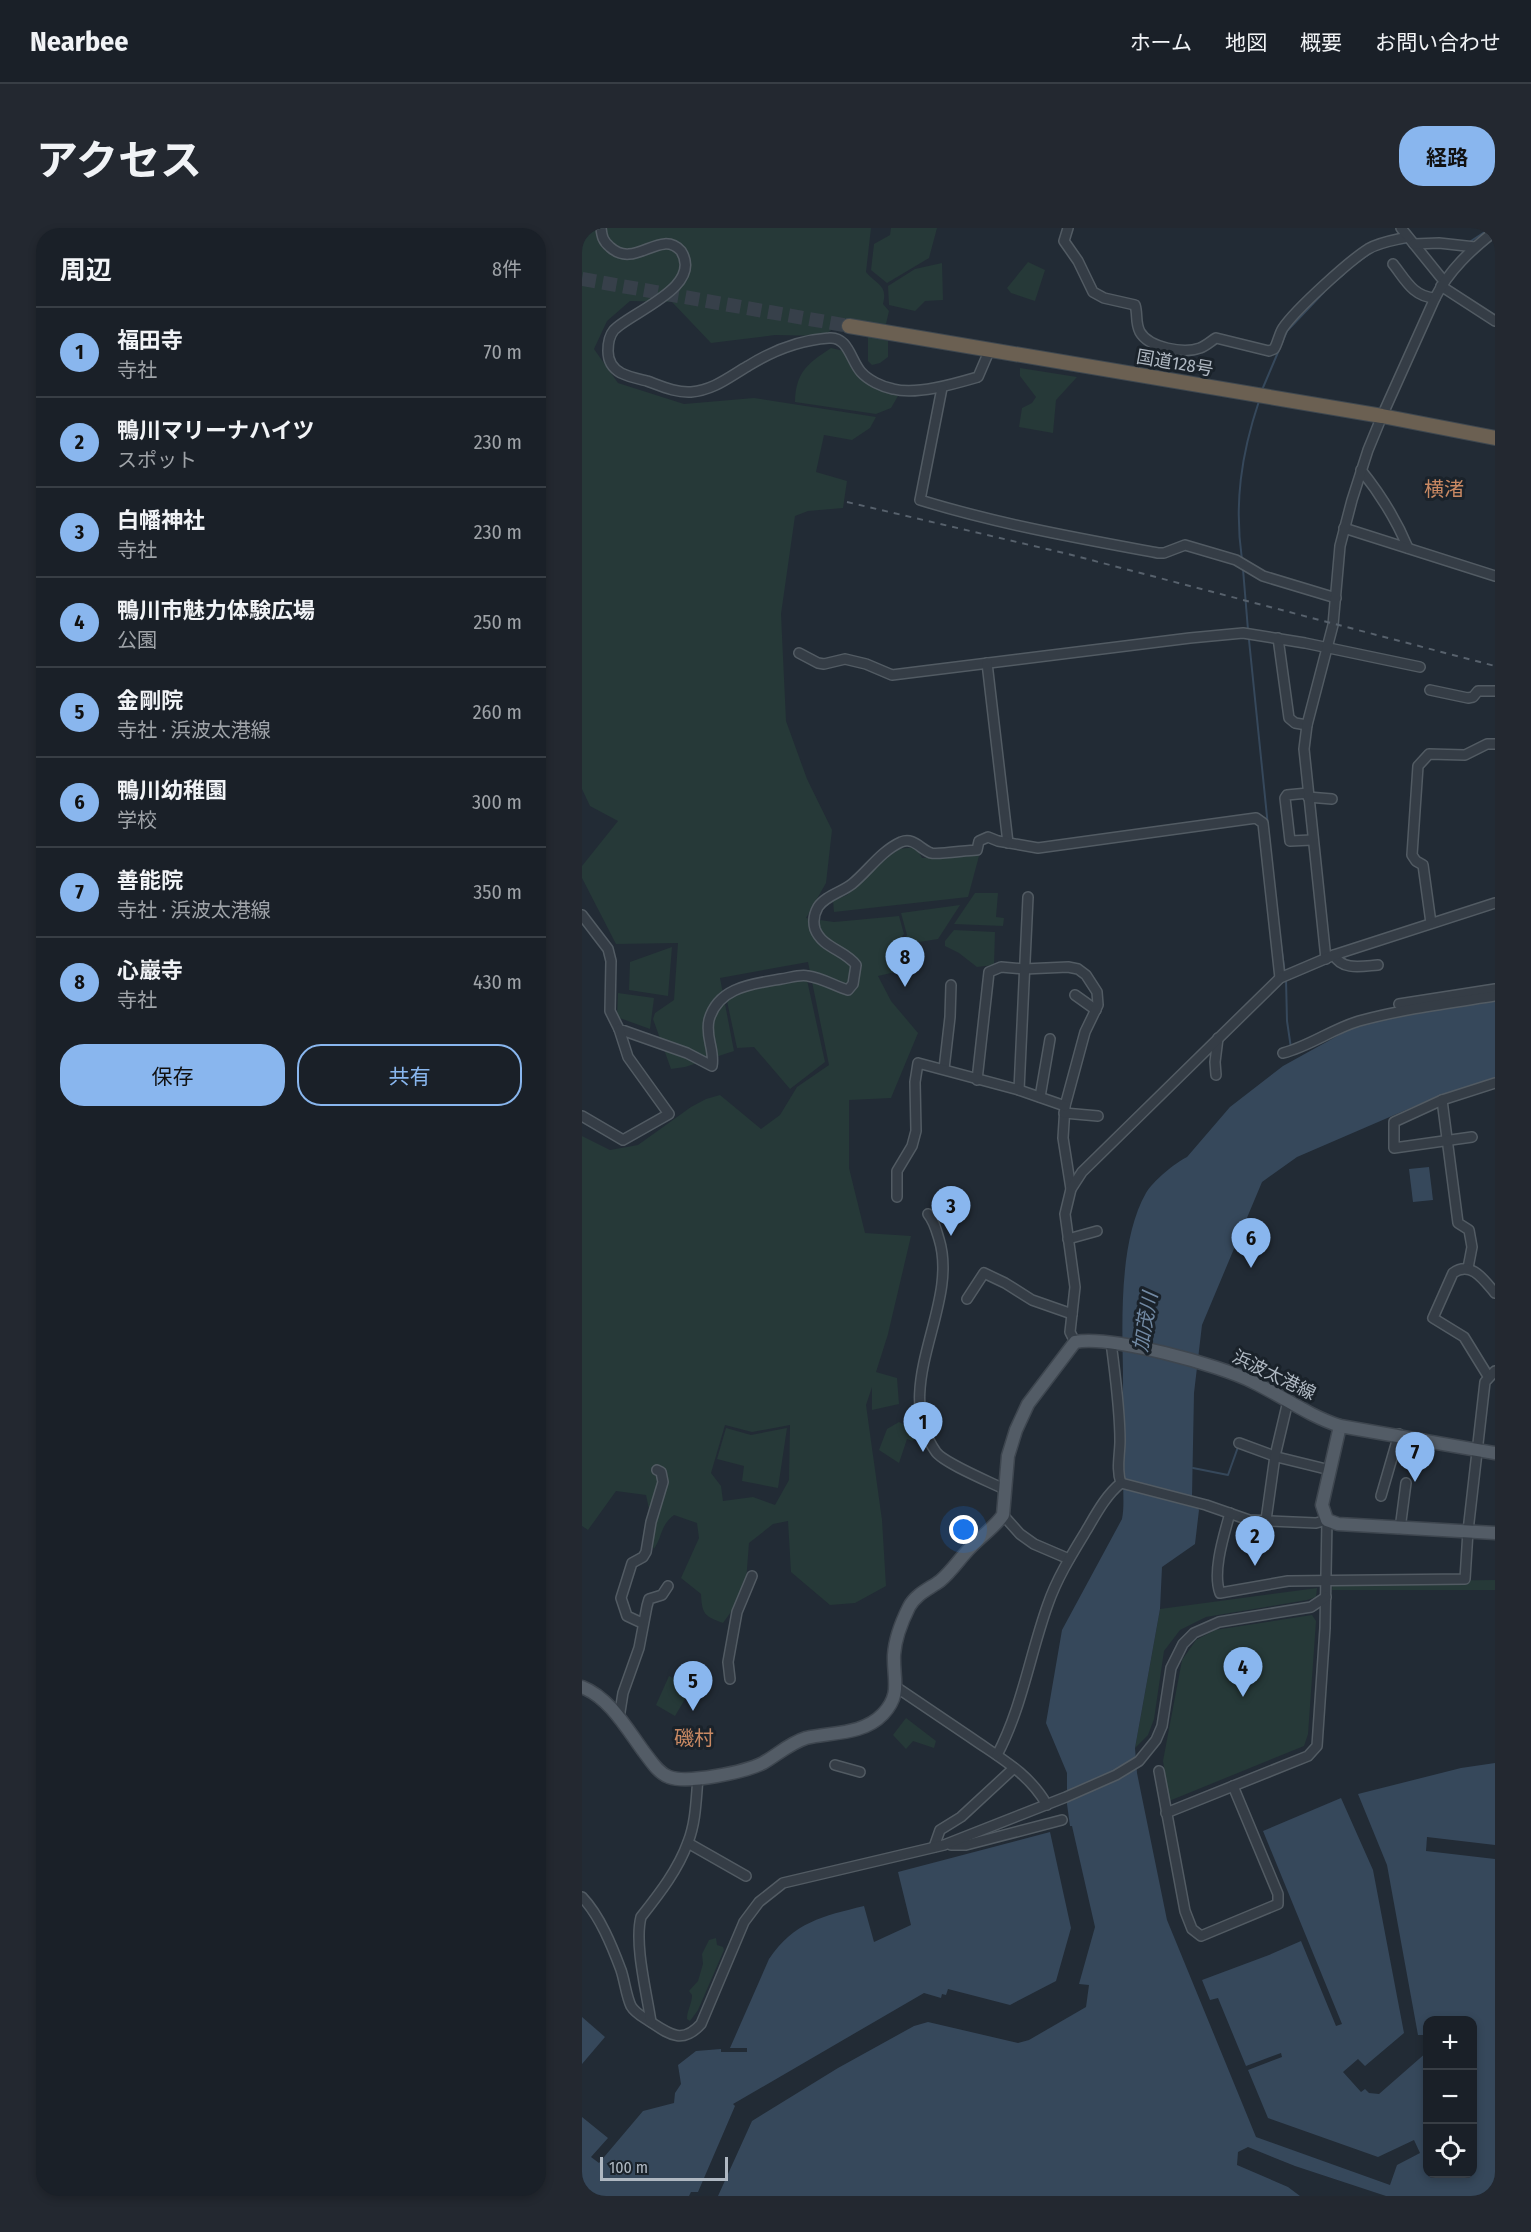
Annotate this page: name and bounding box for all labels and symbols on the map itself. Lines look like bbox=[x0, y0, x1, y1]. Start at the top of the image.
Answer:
street label: 国道128号 bbox=[1135, 345, 1215, 381]
district label: 横渚 bbox=[1424, 477, 1464, 501]
pin: 8 bbox=[886, 938, 924, 987]
pin: 3 bbox=[932, 1186, 970, 1236]
pin: 6 bbox=[1232, 1218, 1270, 1268]
water label: 加茂川 bbox=[1128, 1288, 1162, 1354]
street label: 浜波太港線 bbox=[1229, 1345, 1319, 1405]
pin: 1 bbox=[904, 1402, 942, 1452]
pin: 7 bbox=[1396, 1432, 1434, 1482]
your location bbox=[949, 1515, 978, 1544]
pin: 2 bbox=[1236, 1516, 1274, 1566]
pin: 4 bbox=[1224, 1648, 1262, 1697]
pin: 5 bbox=[674, 1662, 712, 1711]
district label: 磯村 bbox=[674, 1726, 714, 1750]
scale bar bbox=[600, 2154, 728, 2182]

